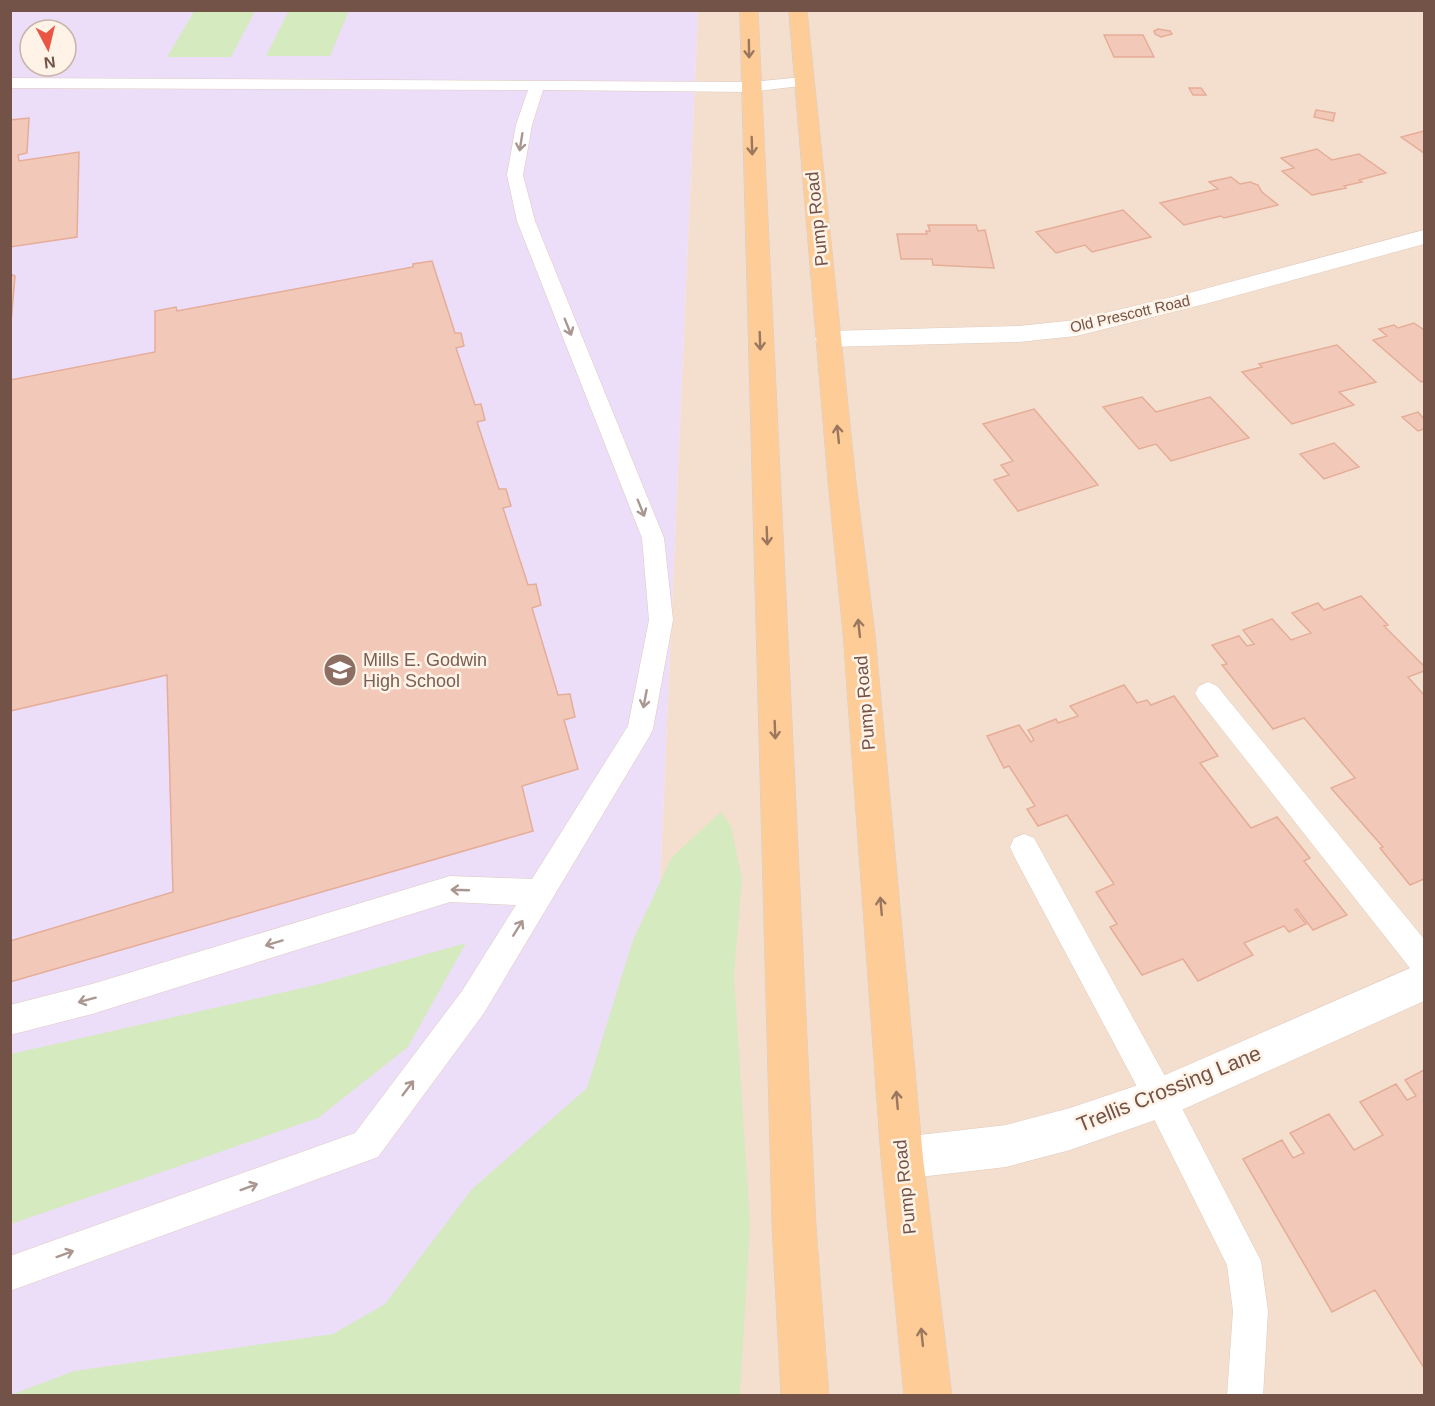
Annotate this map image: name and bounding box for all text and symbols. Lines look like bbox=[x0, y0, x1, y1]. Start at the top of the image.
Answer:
north arrow bbox=[18, 18, 78, 78]
one-way arrow bbox=[743, 38, 755, 58]
text: N bbox=[43, 53, 57, 72]
one-way arrow bbox=[515, 132, 526, 151]
one-way arrow bbox=[746, 135, 758, 155]
street label: Pump Road bbox=[802, 171, 832, 267]
street label: Old Prescott Road bbox=[1068, 291, 1192, 336]
one-way arrow bbox=[563, 317, 574, 336]
one-way arrow bbox=[754, 330, 765, 350]
one-way arrow bbox=[832, 424, 843, 444]
one-way arrow bbox=[636, 498, 647, 517]
one-way arrow bbox=[762, 525, 773, 545]
one-way arrow bbox=[853, 618, 864, 638]
place label: Mills E. Godwin High School bbox=[363, 650, 487, 691]
school or university icon: Mills E. Godwin High School bbox=[322, 652, 358, 688]
street label: Pump Road bbox=[851, 655, 879, 751]
one-way arrow bbox=[639, 689, 651, 708]
one-way arrow bbox=[769, 720, 780, 740]
one-way arrow bbox=[451, 884, 471, 895]
one-way arrow bbox=[876, 896, 887, 916]
one-way arrow bbox=[513, 920, 525, 937]
one-way arrow bbox=[264, 938, 283, 949]
one-way arrow bbox=[78, 995, 97, 1007]
street label: Trellis Crossing Lane bbox=[1073, 1041, 1264, 1136]
one-way arrow bbox=[402, 1081, 414, 1097]
one-way arrow bbox=[891, 1091, 902, 1111]
street label: Pump Road bbox=[890, 1139, 920, 1235]
one-way arrow bbox=[239, 1181, 257, 1192]
one-way arrow bbox=[56, 1248, 74, 1259]
one-way arrow bbox=[916, 1328, 927, 1348]

